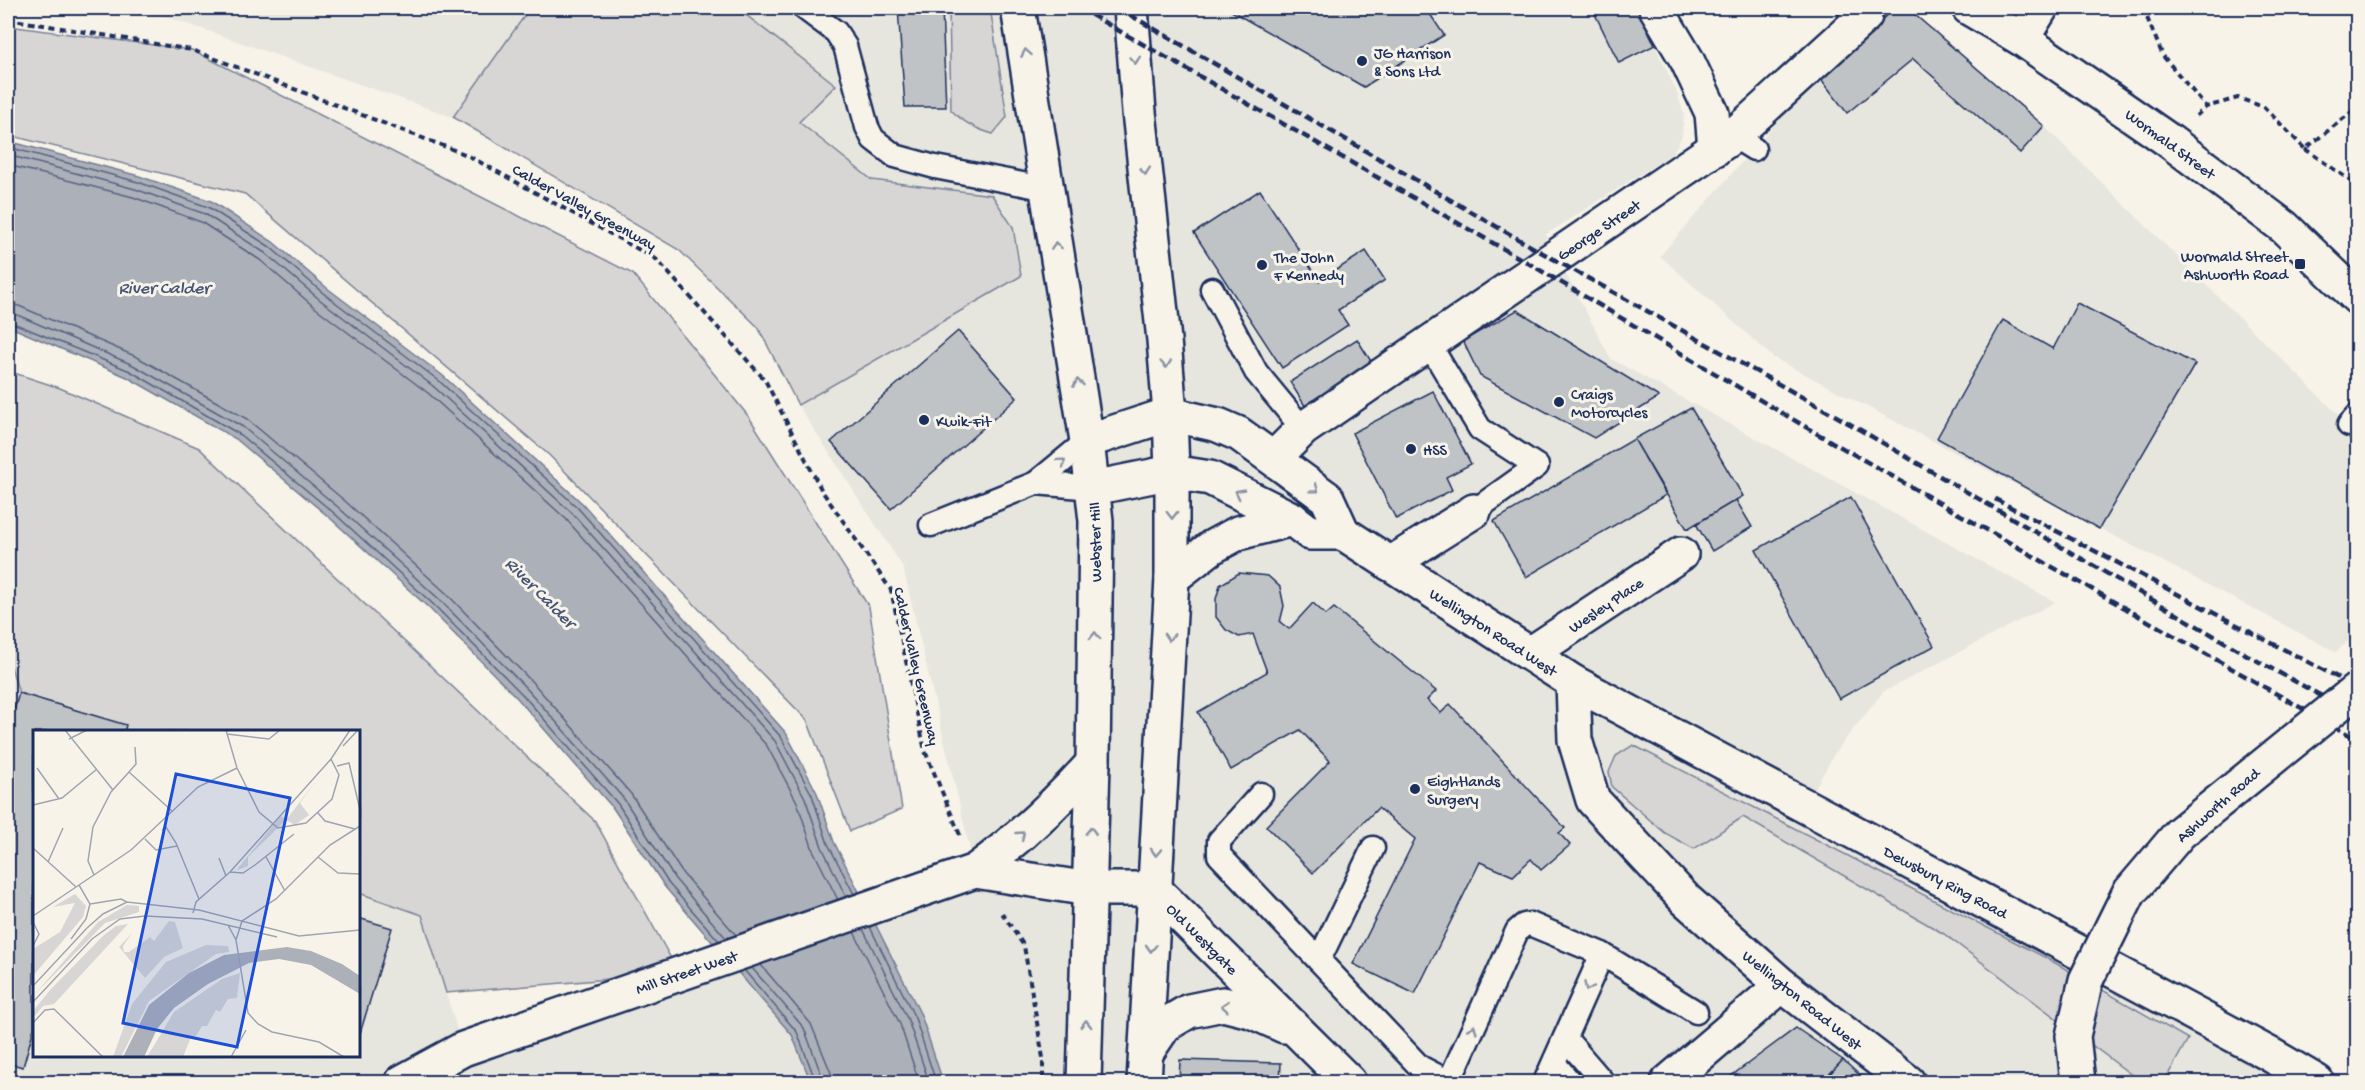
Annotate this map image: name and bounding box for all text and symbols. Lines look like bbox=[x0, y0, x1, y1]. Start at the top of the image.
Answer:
place label: JG Harrison & Sons Ltd bbox=[1374, 46, 1451, 83]
one-way arrow bbox=[1020, 49, 1032, 58]
marker: JG Harrison & Sons Ltd bbox=[1355, 54, 1369, 68]
one-way arrow bbox=[1128, 55, 1141, 65]
street label: Wormald Street bbox=[2120, 107, 2219, 186]
street label: Calder Valley Greenway bbox=[508, 161, 659, 257]
one-way arrow bbox=[1138, 166, 1151, 175]
street label: George Street bbox=[1555, 196, 1646, 267]
one-way arrow bbox=[1051, 241, 1063, 250]
place label: Wormald Street Ashworth Road bbox=[2181, 249, 2290, 286]
place label: The John F Kennedy bbox=[1273, 250, 1344, 287]
marker: Wormald Street Ashworth Road bbox=[2293, 257, 2307, 271]
marker: The John F Kennedy bbox=[1255, 258, 1269, 272]
water label: River Calder bbox=[118, 279, 213, 300]
one-way arrow bbox=[1159, 360, 1172, 369]
one-way arrow bbox=[1072, 378, 1084, 387]
place label: Craigs Motorcycles bbox=[1571, 387, 1648, 424]
marker: Craigs Motorcycles bbox=[1552, 395, 1566, 409]
marker: Kwik-Fit bbox=[917, 413, 931, 427]
place label: Kwik-Fit bbox=[936, 414, 993, 433]
marker: HSS bbox=[1404, 442, 1418, 456]
place label: HSS bbox=[1423, 443, 1448, 462]
one-way arrow bbox=[1055, 458, 1066, 469]
one-way arrow bbox=[1309, 482, 1320, 493]
one-way arrow bbox=[1235, 488, 1246, 500]
street label: Webster Hill bbox=[1087, 502, 1108, 582]
one-way arrow bbox=[1166, 510, 1178, 519]
water label: River Calder bbox=[500, 554, 581, 636]
street label: Wesley Place bbox=[1566, 575, 1649, 639]
street label: Calder Valley Greenway bbox=[887, 586, 942, 748]
street label: Wellington Road West bbox=[1425, 586, 1561, 683]
one-way arrow bbox=[1089, 631, 1101, 640]
one-way arrow bbox=[1162, 632, 1175, 641]
inset map bbox=[33, 730, 360, 1057]
street label: Ashworth Road bbox=[2174, 764, 2266, 848]
place label: Eightlands Surgery bbox=[1427, 774, 1501, 811]
marker: Eightlands Surgery bbox=[1408, 782, 1422, 796]
one-way arrow bbox=[1084, 826, 1097, 835]
one-way arrow bbox=[1015, 831, 1025, 842]
street label: Dewsbury Ring Road bbox=[1878, 843, 2011, 926]
one-way arrow bbox=[1150, 848, 1163, 857]
street label: Old Westgate bbox=[1161, 901, 1241, 981]
one-way arrow bbox=[1144, 943, 1157, 952]
street label: Mill Street West bbox=[634, 948, 742, 1001]
street label: Wellington Road West bbox=[1737, 948, 1866, 1057]
one-way arrow bbox=[1583, 981, 1595, 992]
one-way arrow bbox=[1220, 1000, 1230, 1013]
one-way arrow bbox=[1080, 1020, 1092, 1029]
one-way arrow bbox=[1466, 1025, 1478, 1036]

